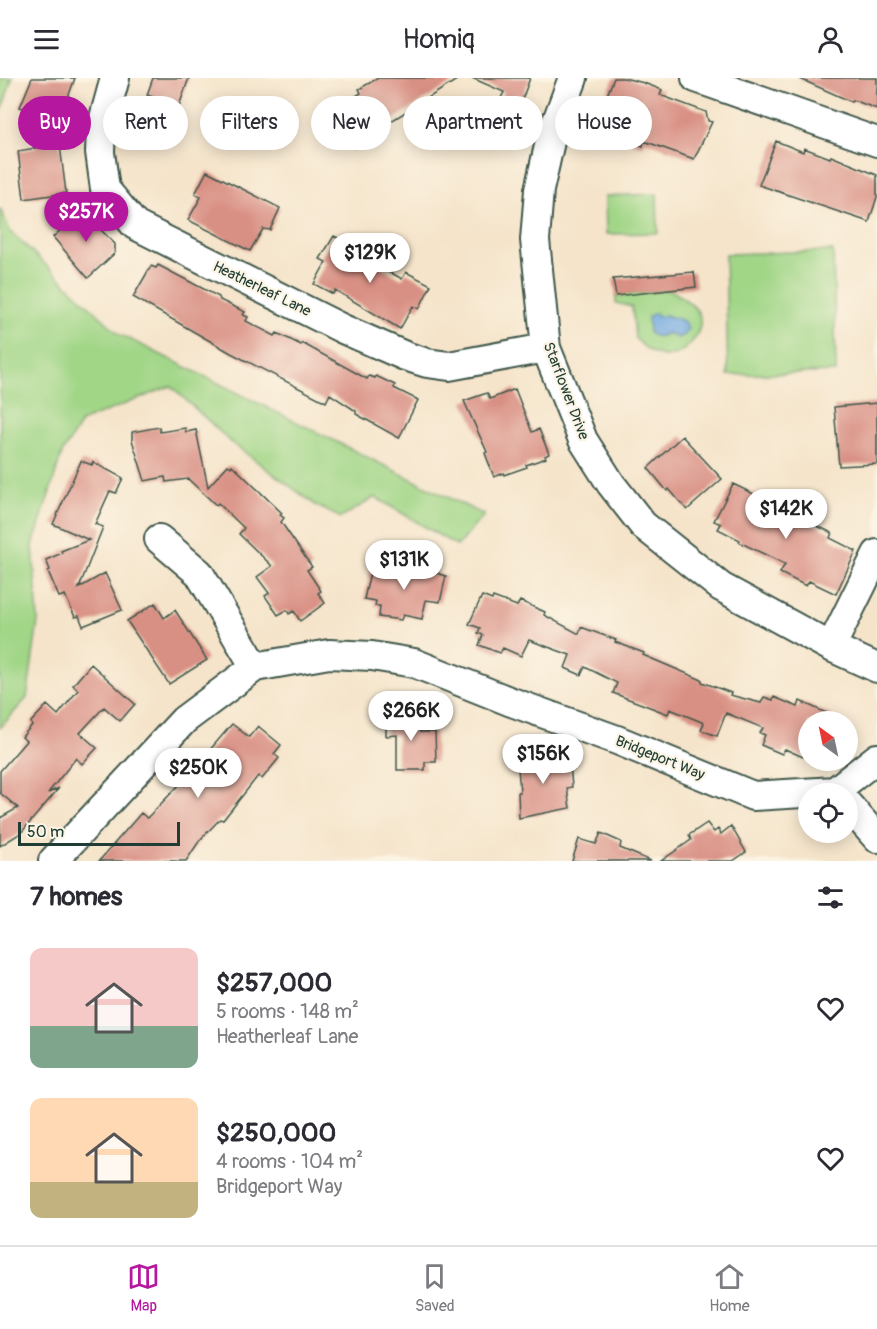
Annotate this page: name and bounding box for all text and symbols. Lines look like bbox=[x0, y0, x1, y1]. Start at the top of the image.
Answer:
icon: menu bbox=[30, 23, 63, 56]
text: Homiq bbox=[402, 23, 475, 56]
icon: person bbox=[814, 23, 847, 56]
chip: Buy bbox=[18, 96, 91, 150]
chip: Rent bbox=[103, 96, 188, 150]
chip: Filters bbox=[200, 96, 299, 150]
chip: New bbox=[311, 96, 391, 150]
chip: Apartment bbox=[403, 96, 543, 150]
chip: House bbox=[555, 96, 652, 150]
pin: $257K bbox=[44, 192, 128, 243]
text: $257K bbox=[58, 199, 114, 224]
pin: $129K bbox=[328, 233, 412, 284]
text: $129K bbox=[344, 240, 396, 265]
street label: Heatherleaf Lane bbox=[210, 257, 315, 321]
street label: Starflower Drive bbox=[539, 340, 594, 443]
pin: $142K bbox=[744, 489, 828, 540]
text: $142K bbox=[759, 496, 813, 521]
pin: $131K bbox=[362, 540, 446, 591]
text: $131K bbox=[379, 547, 429, 572]
pin: $266K bbox=[369, 691, 453, 742]
text: $266K bbox=[382, 698, 440, 723]
north arrow bbox=[798, 711, 858, 771]
map controls bbox=[798, 711, 858, 843]
street label: Bridgeport Way bbox=[613, 731, 708, 785]
pin: $156K bbox=[501, 734, 585, 785]
text: $156K bbox=[516, 741, 570, 766]
pin: $250K bbox=[156, 748, 240, 799]
text: $250K bbox=[169, 755, 227, 780]
button: locate bbox=[798, 783, 858, 843]
scale bar bbox=[18, 819, 180, 846]
text: 50 m bbox=[27, 822, 64, 842]
text: 7 homes bbox=[30, 881, 122, 913]
icon: filters bbox=[814, 881, 847, 914]
text: $257,000 bbox=[216, 967, 332, 999]
icon: home bbox=[78, 972, 150, 1044]
icon: heart bbox=[814, 992, 847, 1025]
text: 5 rooms · 148 m² bbox=[216, 999, 359, 1024]
text: Heatherleaf Lane bbox=[216, 1024, 358, 1049]
text: $250,000 bbox=[216, 1117, 336, 1149]
icon: home bbox=[78, 1122, 150, 1194]
icon: heart bbox=[814, 1142, 847, 1175]
text: 4 rooms · 104 m² bbox=[216, 1149, 363, 1174]
text: Bridgeport Way bbox=[216, 1174, 342, 1199]
tab: Map bbox=[127, 1260, 160, 1316]
tab: Saved bbox=[415, 1260, 455, 1316]
tab: Home bbox=[709, 1260, 750, 1316]

